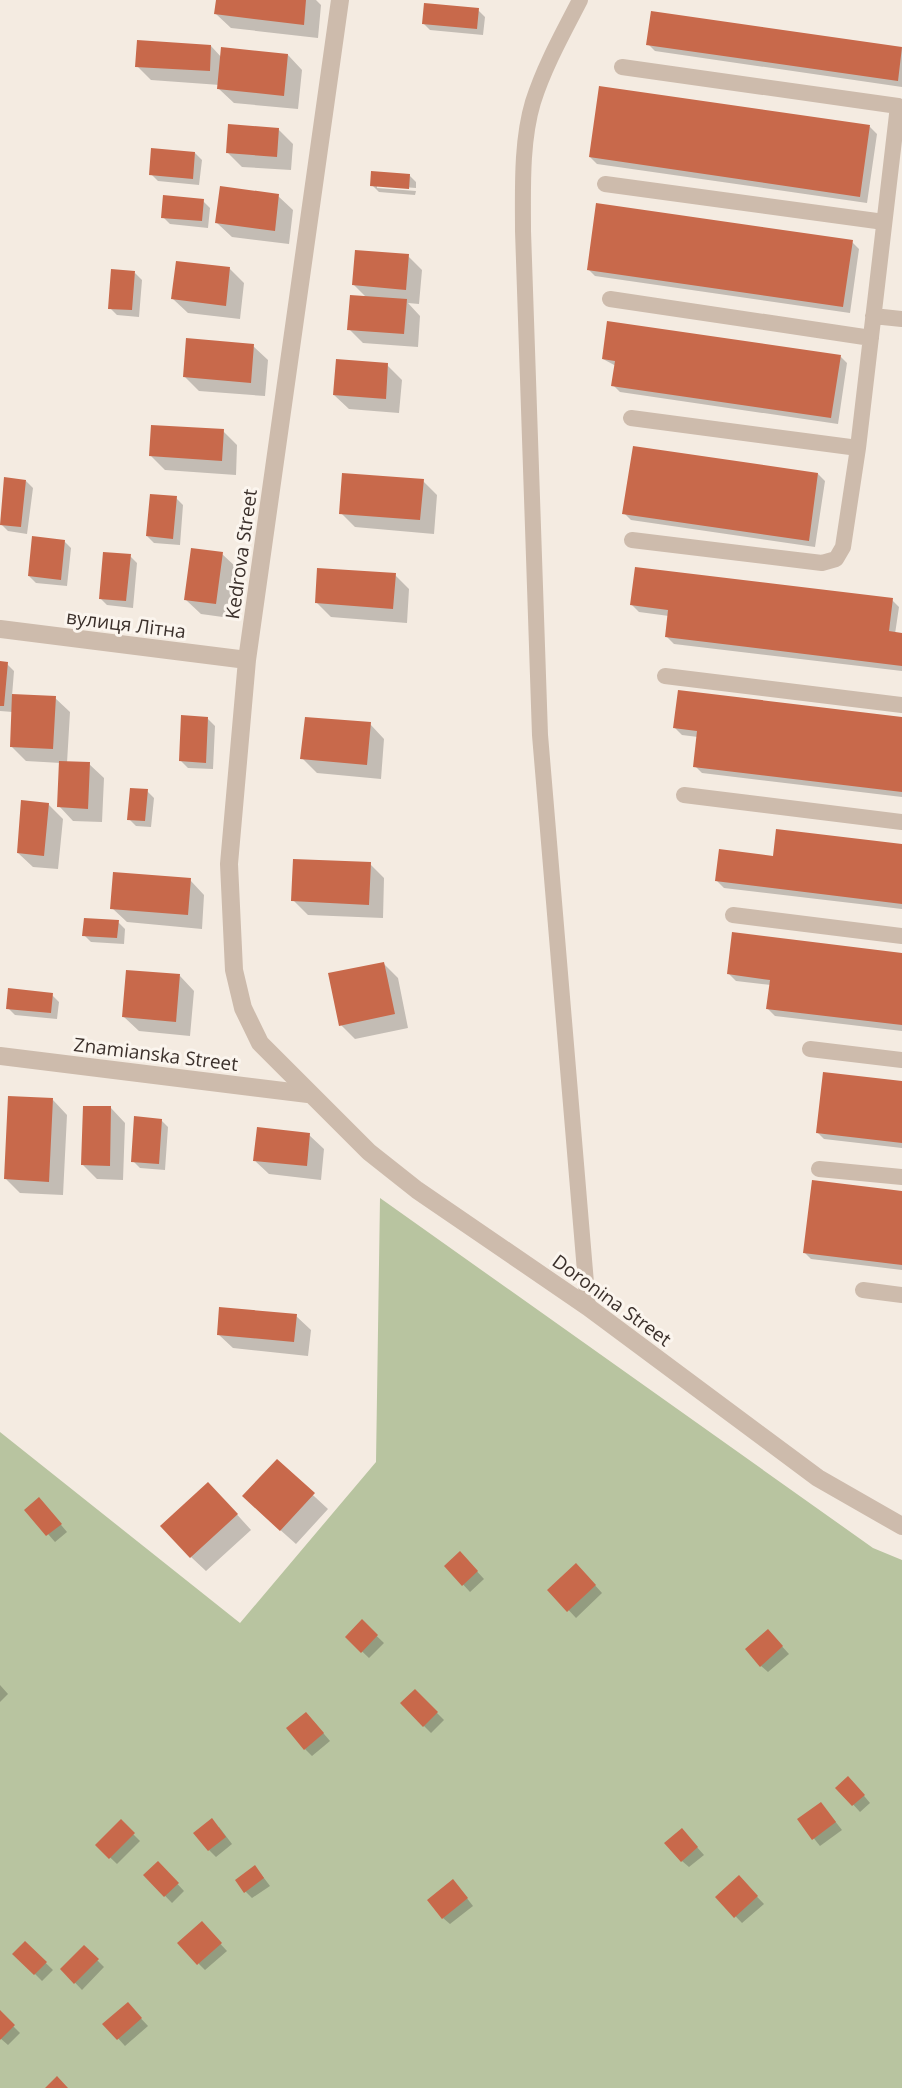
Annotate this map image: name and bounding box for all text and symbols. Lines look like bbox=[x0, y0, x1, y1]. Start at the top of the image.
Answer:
street label: Kedrova Street bbox=[219, 487, 263, 621]
street label: вулиця Літна bbox=[65, 604, 187, 644]
street label: Znamianska Street bbox=[72, 1031, 240, 1077]
street label: Doronina Street bbox=[547, 1248, 677, 1352]

